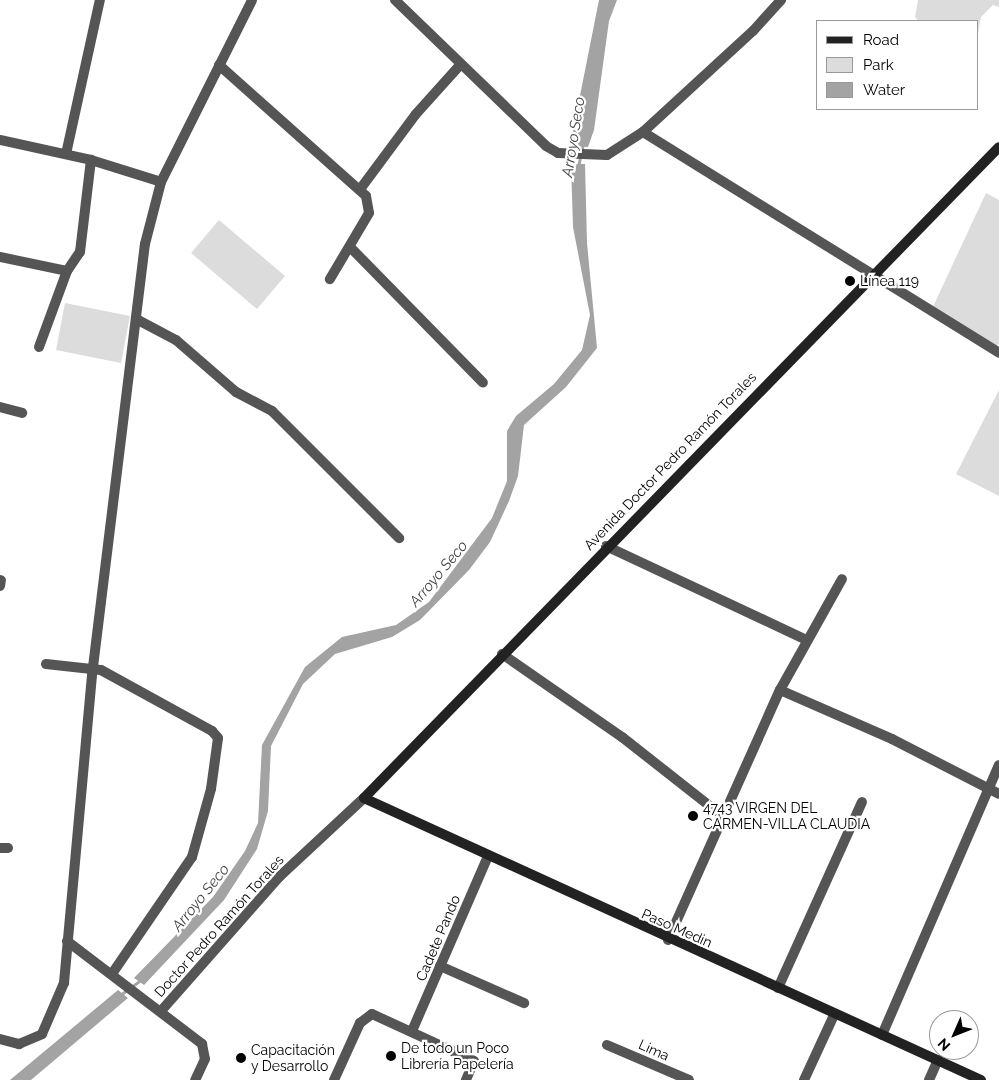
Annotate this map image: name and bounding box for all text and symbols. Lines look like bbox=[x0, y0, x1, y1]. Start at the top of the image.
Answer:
legend bbox=[816, 20, 979, 110]
text: Road bbox=[863, 31, 899, 49]
text: Park bbox=[863, 56, 894, 74]
text: Water bbox=[863, 81, 905, 99]
water label: Arroyo Seco bbox=[559, 96, 589, 178]
place label: Línea 119 bbox=[860, 273, 919, 289]
marker: Línea 119 bbox=[844, 275, 856, 287]
street label: Avenida Doctor Pedro Ramón Torales bbox=[580, 368, 760, 554]
water label: Arroyo Seco bbox=[406, 537, 472, 611]
place label: 4743 VIRGEN DEL CARMEN-VILLA CLAUDIA bbox=[703, 800, 871, 832]
marker: 4743 VIRGEN DEL CARMEN-VILLA CLAUDIA bbox=[687, 810, 699, 822]
street label: Doctor Pedro Ramón Torales bbox=[151, 851, 287, 1001]
water label: Arroyo Seco bbox=[169, 861, 233, 935]
street label: Cadete Pando bbox=[412, 892, 464, 984]
street label: Paso Medin bbox=[639, 905, 715, 951]
north arrow bbox=[929, 1010, 979, 1060]
text: N bbox=[934, 1035, 953, 1054]
street label: Lima bbox=[636, 1036, 672, 1064]
place label: De todo un Poco Librería Papelería bbox=[401, 1040, 514, 1072]
place label: Capacitación y Desarrollo bbox=[251, 1042, 335, 1074]
marker: De todo un Poco Librería Papelería bbox=[385, 1050, 397, 1062]
marker: Capacitación y Desarrollo bbox=[235, 1052, 247, 1064]

